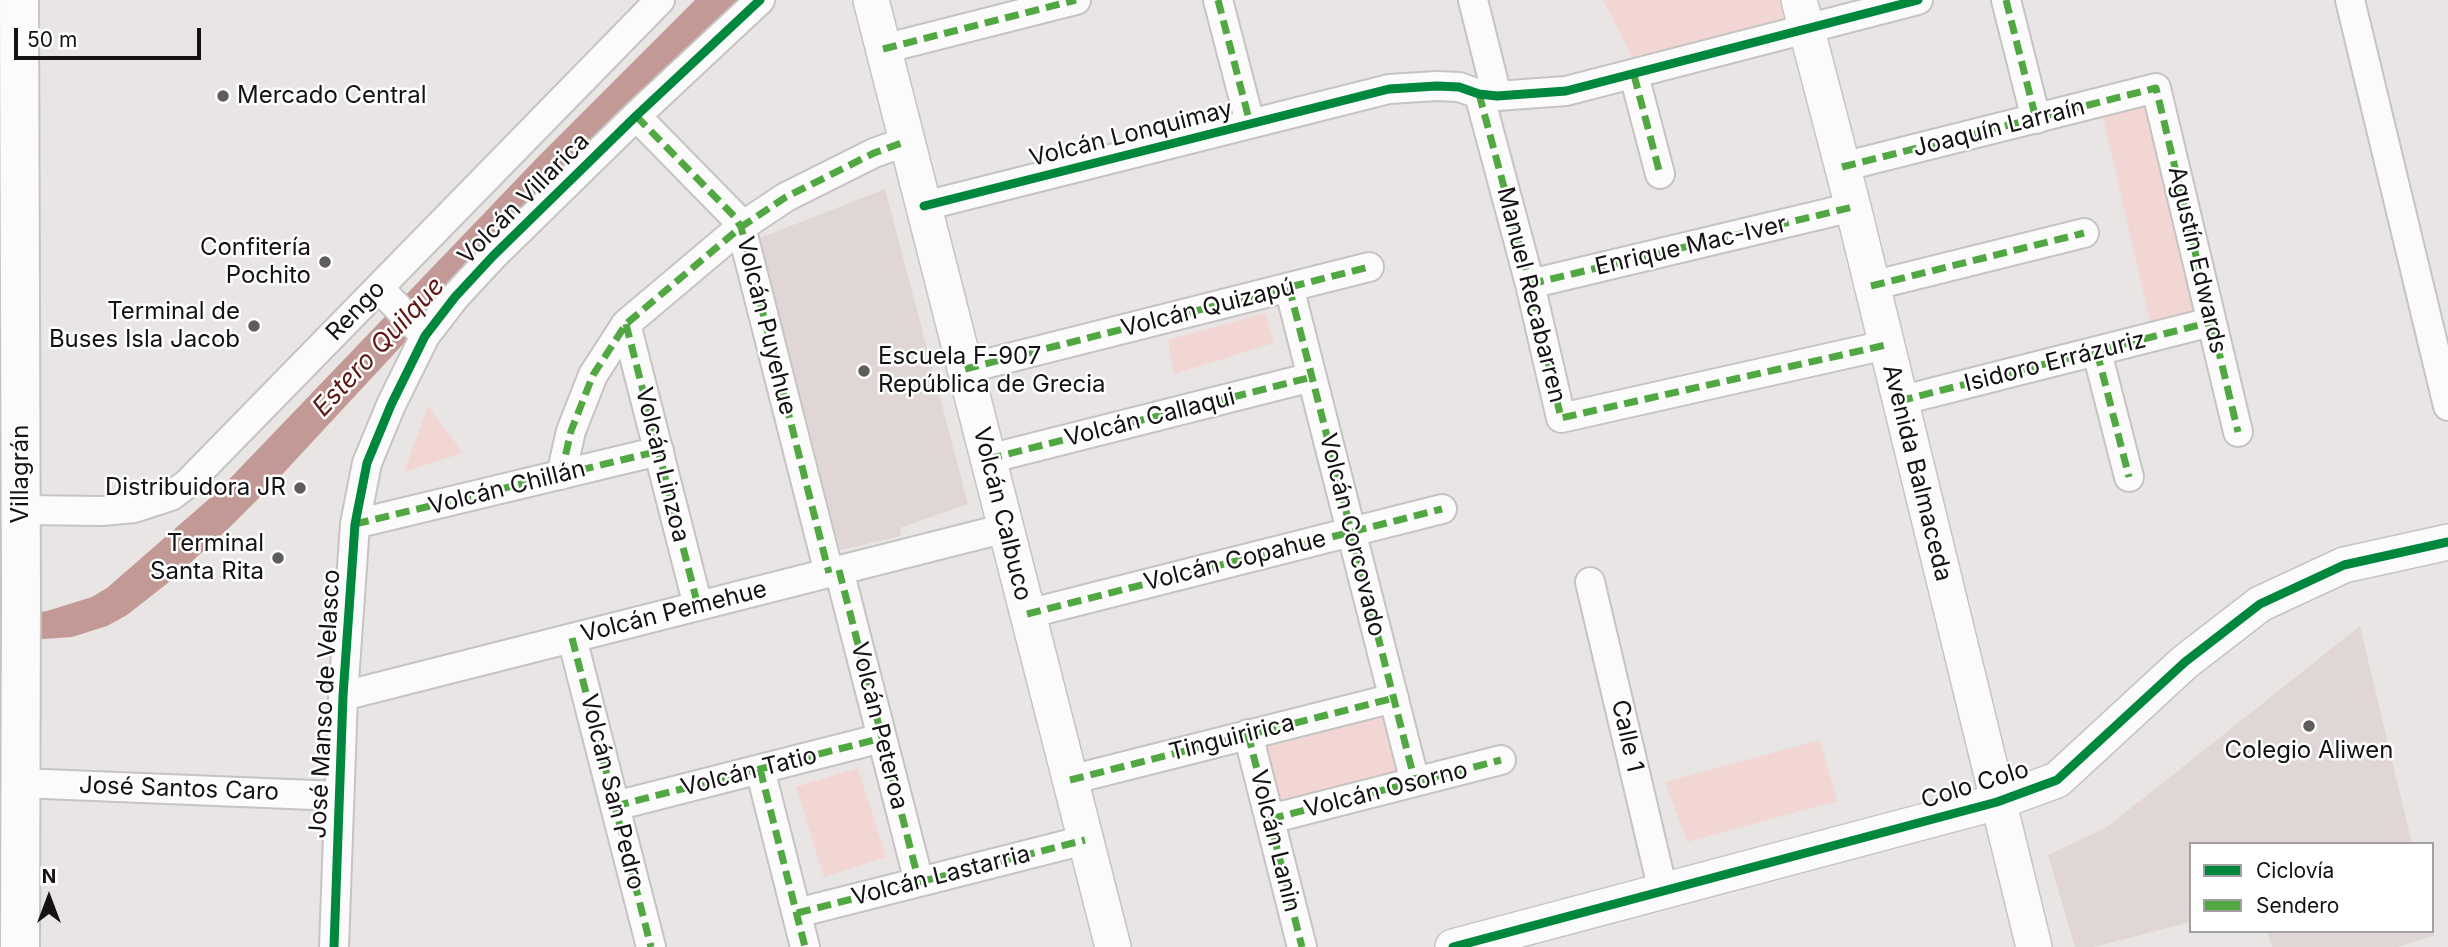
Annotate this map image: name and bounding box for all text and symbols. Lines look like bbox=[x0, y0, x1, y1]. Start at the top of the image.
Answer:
scale bar bbox=[18, 14, 205, 58]
text: 50 m bbox=[27, 27, 77, 52]
place label: Mercado Central bbox=[237, 82, 426, 110]
marker: Mercado Central bbox=[215, 88, 231, 104]
street label: Joaquín Larraín bbox=[1910, 93, 2088, 163]
street label: Volcán Lonquimay bbox=[1026, 95, 1236, 173]
street label: Volcán Villarica bbox=[452, 127, 596, 271]
street label: Agustín Edwards bbox=[2161, 164, 2233, 356]
street label: Manuel Recabarren bbox=[1490, 184, 1572, 406]
street label: Enrique Mac-Iver bbox=[1592, 210, 1790, 282]
place label: Confitería Pochito bbox=[200, 234, 311, 290]
street label: Volcán Puyehue bbox=[730, 234, 802, 418]
marker: Confitería Pochito bbox=[317, 254, 333, 270]
water label: Estero Quilque bbox=[307, 271, 451, 423]
street label: Volcán Quizapú bbox=[1118, 273, 1298, 343]
street label: Rengo bbox=[321, 275, 391, 347]
place label: Terminal de Buses Isla Jacob bbox=[49, 298, 240, 354]
marker: Terminal de Buses Isla Jacob bbox=[246, 318, 262, 334]
street label: Isidoro Errázuriz bbox=[1961, 326, 2149, 398]
place label: Escuela F-907 República de Grecia bbox=[878, 343, 1105, 399]
street label: Avenida Balmaceda bbox=[1876, 362, 1958, 584]
marker: Escuela F-907 República de Grecia bbox=[856, 363, 872, 379]
street label: Volcán Callaqui bbox=[1062, 383, 1238, 453]
street label: Volcán Linzoa bbox=[629, 385, 695, 545]
street label: Volcán Calbuco bbox=[967, 424, 1037, 604]
street label: Villagrán bbox=[7, 425, 35, 523]
street label: Volcán Corcovado bbox=[1313, 431, 1391, 639]
street label: Volcán Chillán bbox=[426, 455, 588, 521]
place label: Distribuidora JR bbox=[105, 474, 286, 502]
marker: Distribuidora JR bbox=[292, 480, 308, 496]
street label: Volcán Copahue bbox=[1141, 524, 1329, 598]
place label: Terminal Santa Rita bbox=[150, 530, 264, 586]
marker: Terminal Santa Rita bbox=[270, 550, 286, 566]
street label: José Manso de Velasco bbox=[304, 569, 346, 839]
street label: Volcán Pemehue bbox=[578, 575, 770, 649]
street label: Volcán Peteroa bbox=[844, 639, 914, 813]
street label: Volcán San Pedro bbox=[574, 691, 650, 893]
street label: Calle 1 bbox=[1605, 697, 1649, 775]
street label: Tinguiririca bbox=[1166, 709, 1298, 767]
marker: Colegio Aliwen bbox=[2301, 718, 2317, 734]
place label: Colegio Aliwen bbox=[2225, 737, 2393, 765]
street label: Volcán Tatio bbox=[678, 741, 820, 803]
street label: Colo Colo bbox=[1918, 755, 2032, 815]
street label: Volcán Osorno bbox=[1301, 756, 1471, 824]
street label: Volcán Lanin bbox=[1243, 767, 1307, 915]
street label: José Santos Caro bbox=[79, 771, 279, 807]
street label: Volcán Lastarria bbox=[849, 840, 1033, 912]
legend bbox=[2189, 842, 2434, 933]
text: Ciclovía bbox=[2256, 858, 2334, 883]
north arrow bbox=[14, 863, 84, 933]
text: N bbox=[42, 865, 56, 888]
text: Sendero bbox=[2256, 893, 2339, 918]

